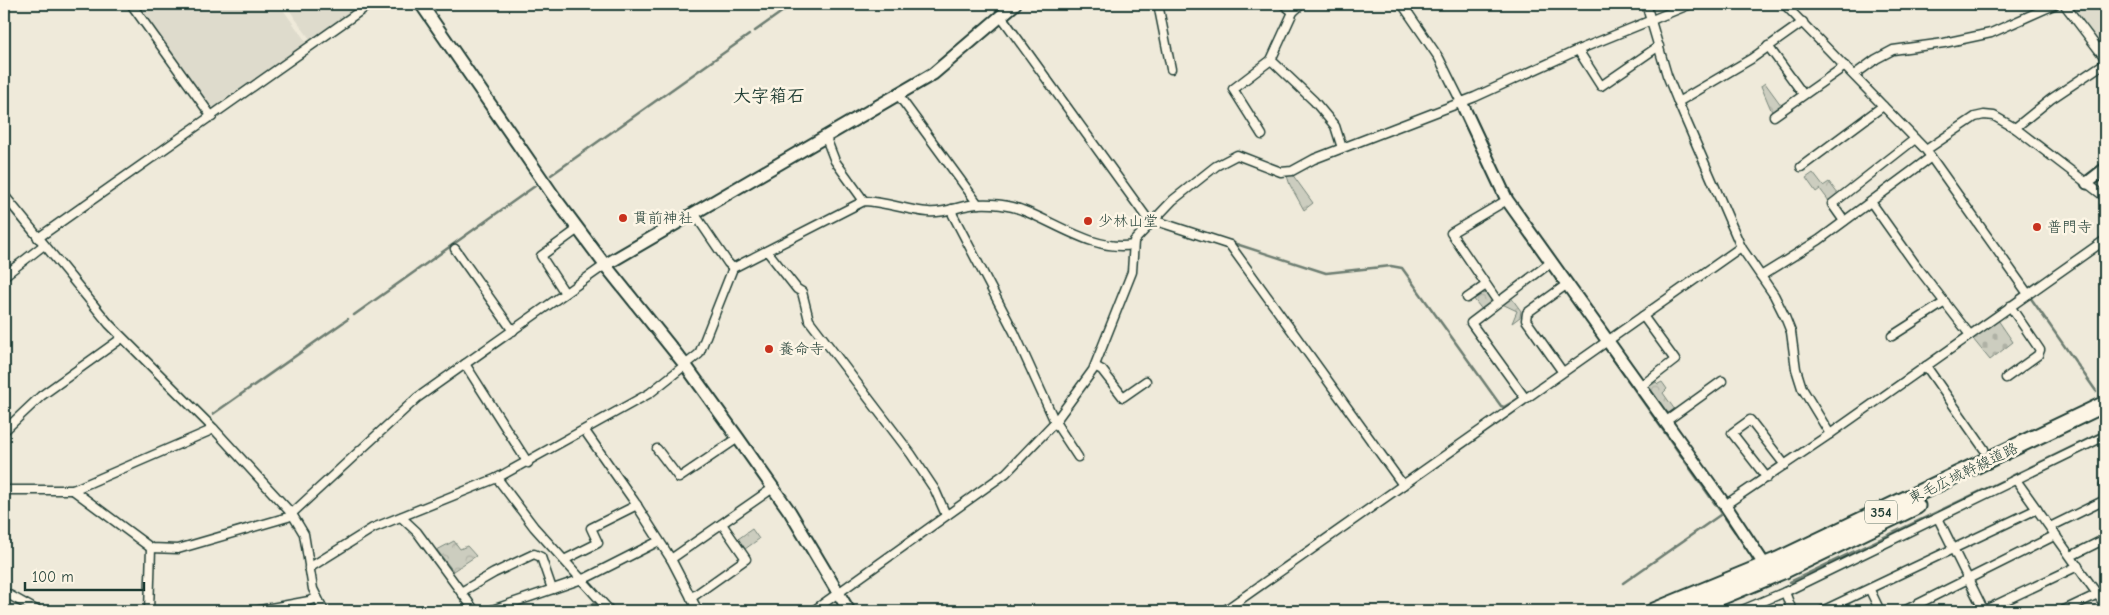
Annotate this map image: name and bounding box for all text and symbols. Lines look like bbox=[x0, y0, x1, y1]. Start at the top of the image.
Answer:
district label: 大字箱石 bbox=[733, 86, 805, 107]
place label: 貫前神社 bbox=[633, 209, 693, 227]
marker: 貫前神社 bbox=[617, 212, 629, 224]
place label: 少林山堂 bbox=[1098, 212, 1158, 230]
marker: 少林山堂 bbox=[1082, 215, 1094, 227]
place label: 普門寺 bbox=[2047, 218, 2092, 236]
marker: 普門寺 bbox=[2031, 221, 2043, 233]
place label: 養命寺 bbox=[779, 340, 824, 358]
marker: 養命寺 bbox=[763, 343, 775, 355]
street label: 東毛広域幹線道路 bbox=[1905, 439, 2021, 507]
road number: 354 bbox=[1865, 501, 1897, 524]
scale bar bbox=[25, 560, 144, 592]
text: 100 m bbox=[32, 568, 74, 586]

